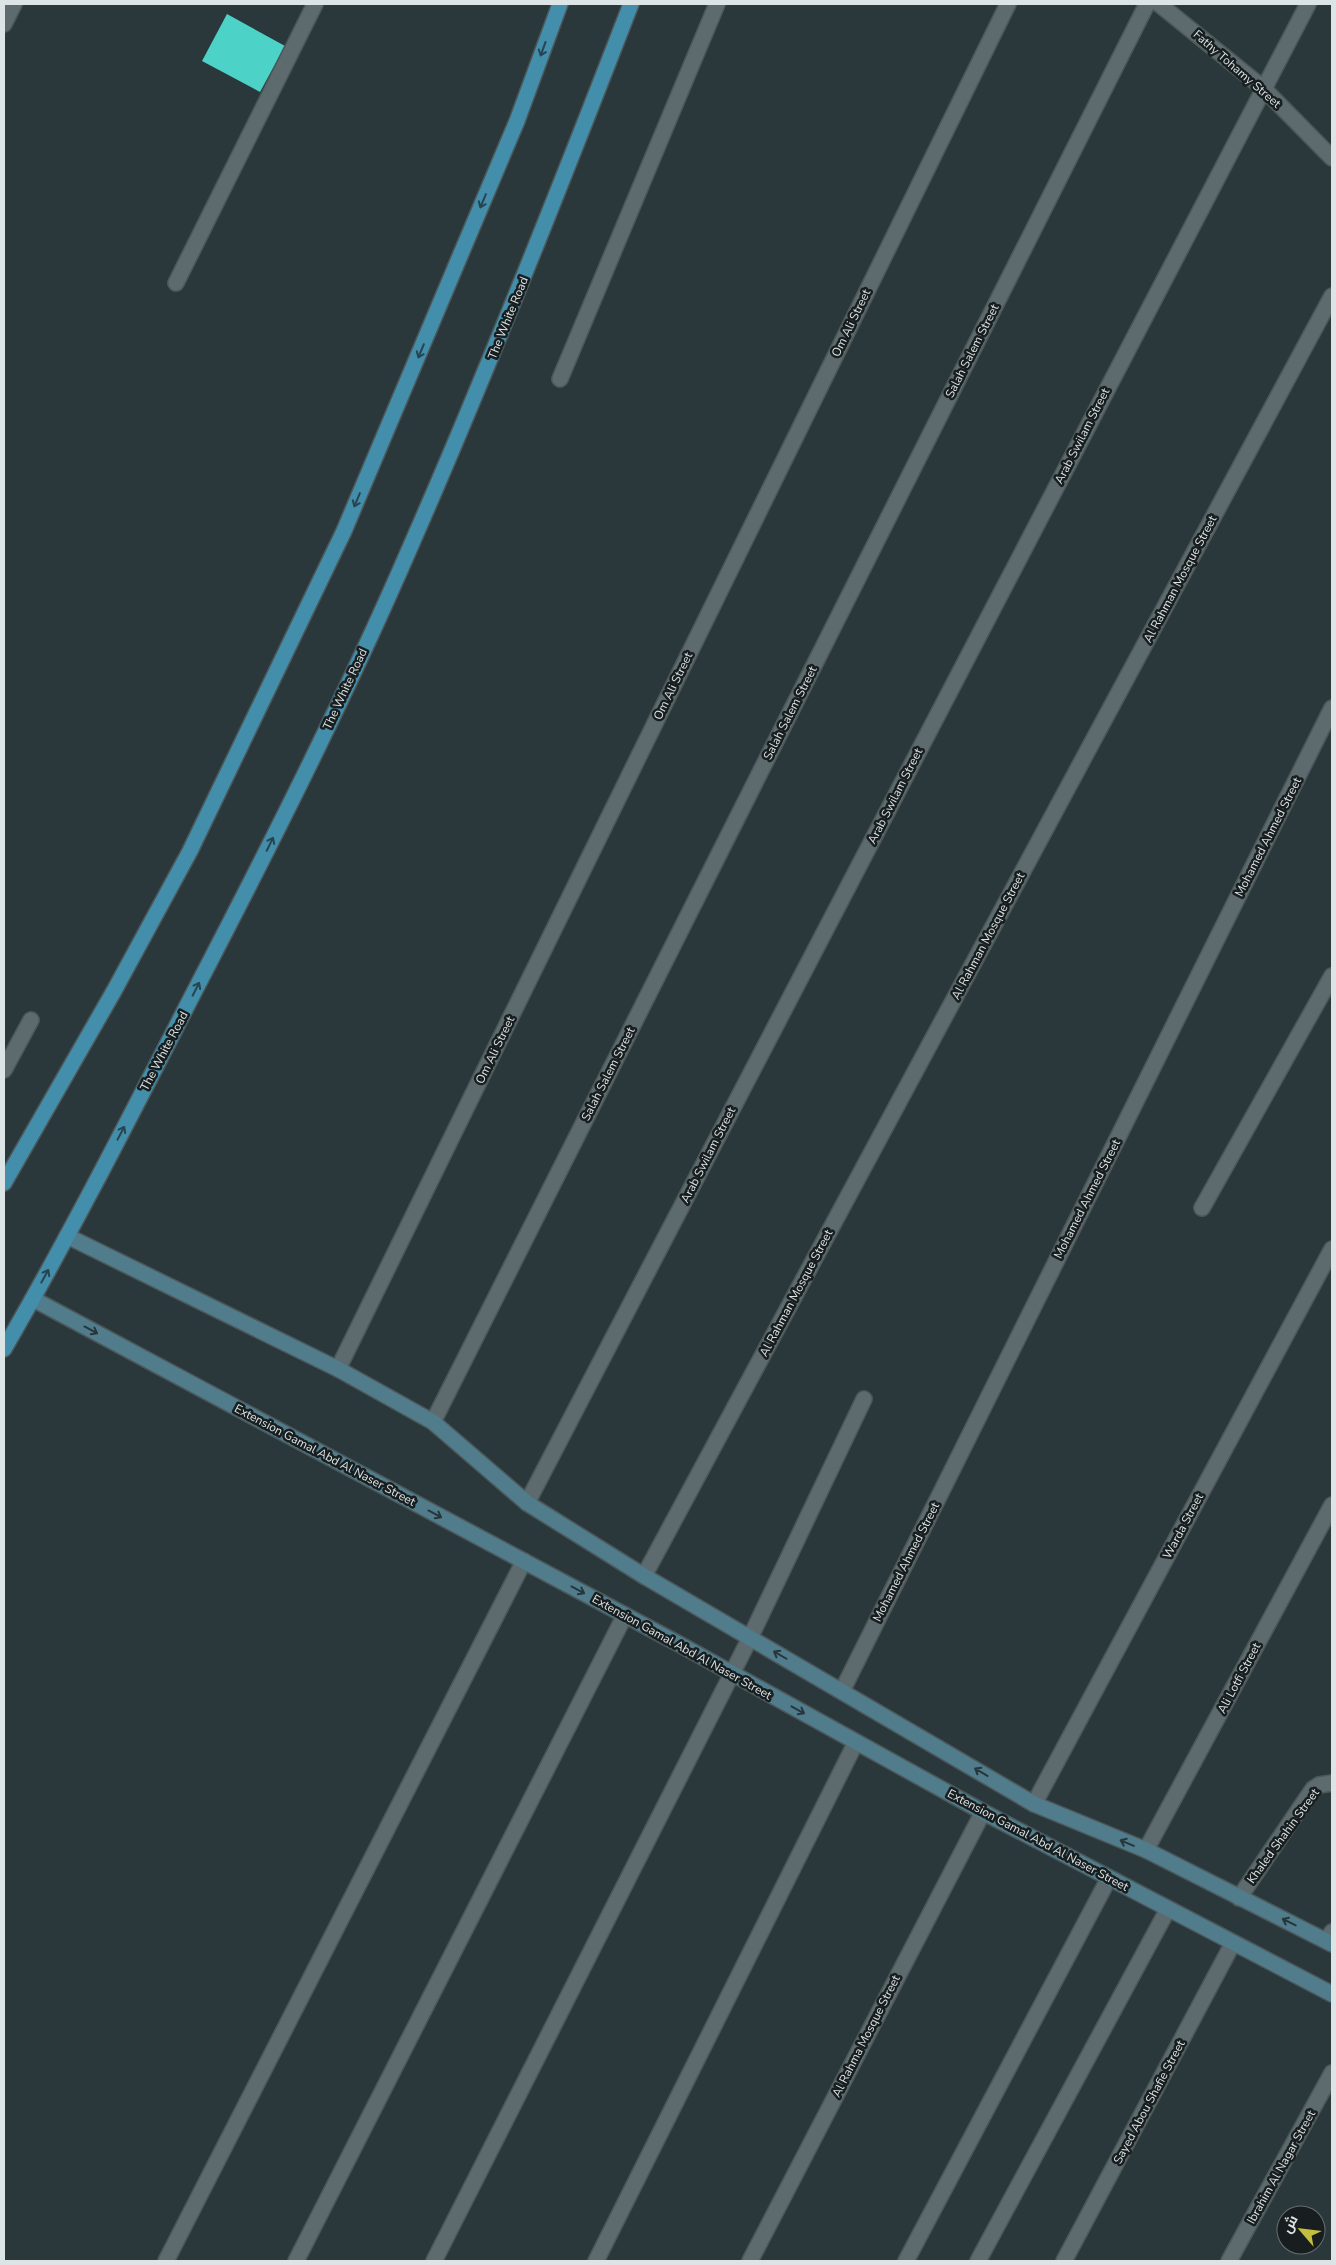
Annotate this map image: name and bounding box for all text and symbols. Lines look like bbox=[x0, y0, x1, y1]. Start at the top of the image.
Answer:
street label: Fathy Tohamy Street bbox=[1190, 26, 1285, 112]
one-way arrow bbox=[538, 41, 547, 57]
one-way arrow bbox=[478, 193, 488, 208]
street label: The White Road bbox=[484, 274, 532, 362]
street label: Om Ali Street bbox=[828, 286, 875, 360]
street label: Salah Salem Street bbox=[941, 301, 1003, 401]
one-way arrow bbox=[415, 343, 425, 358]
street label: Arab Swilam Street bbox=[1051, 385, 1113, 487]
one-way arrow bbox=[352, 492, 362, 507]
street label: Al Rahman Mosque Street bbox=[1140, 512, 1221, 645]
street label: The White Road bbox=[319, 646, 371, 732]
street label: Om Ali Street bbox=[650, 649, 697, 723]
street label: Salah Salem Street bbox=[759, 663, 821, 763]
street label: Arab Swilam Street bbox=[864, 745, 926, 847]
street label: Mohamed Ahmed Street bbox=[1231, 774, 1305, 899]
one-way arrow bbox=[266, 837, 275, 852]
street label: Al Rahman Mosque Street bbox=[948, 869, 1029, 1002]
one-way arrow bbox=[191, 981, 201, 996]
street label: The White Road bbox=[136, 1008, 192, 1094]
street label: Om Ali Street bbox=[472, 1013, 519, 1087]
street label: Salah Salem Street bbox=[577, 1024, 639, 1124]
street label: Arab Swilam Street bbox=[677, 1104, 739, 1206]
one-way arrow bbox=[116, 1125, 126, 1140]
street label: Mohamed Ahmed Street bbox=[1050, 1136, 1124, 1261]
street label: Al Rahman Mosque Street bbox=[756, 1226, 837, 1359]
one-way arrow bbox=[41, 1269, 50, 1284]
one-way arrow bbox=[83, 1326, 98, 1335]
street label: Extension Gamal Abd Al Naser Street bbox=[232, 1400, 419, 1510]
street label: Warda Street bbox=[1159, 1490, 1207, 1562]
street label: Mohamed Ahmed Street bbox=[869, 1499, 943, 1624]
one-way arrow bbox=[427, 1510, 442, 1519]
one-way arrow bbox=[571, 1585, 586, 1595]
street label: Extension Gamal Abd Al Naser Street bbox=[589, 1591, 775, 1704]
street label: Ali Lotfi Street bbox=[1214, 1639, 1265, 1716]
one-way arrow bbox=[773, 1650, 788, 1660]
one-way arrow bbox=[790, 1706, 805, 1715]
one-way arrow bbox=[975, 1767, 989, 1777]
street label: Extension Gamal Abd Al Naser Street bbox=[945, 1785, 1132, 1895]
street label: Khaled Shahin Street bbox=[1243, 1785, 1323, 1887]
one-way arrow bbox=[1120, 1837, 1135, 1847]
one-way arrow bbox=[1281, 1917, 1296, 1927]
street label: Al Rahma Mosque Street bbox=[828, 1972, 904, 2100]
street label: Sayed Abou Shafie Street bbox=[1110, 2037, 1189, 2167]
street label: Ibrahim Al Nagar Street bbox=[1243, 2107, 1319, 2227]
north arrow bbox=[1276, 2205, 1326, 2255]
text: ش bbox=[1277, 2212, 1303, 2237]

